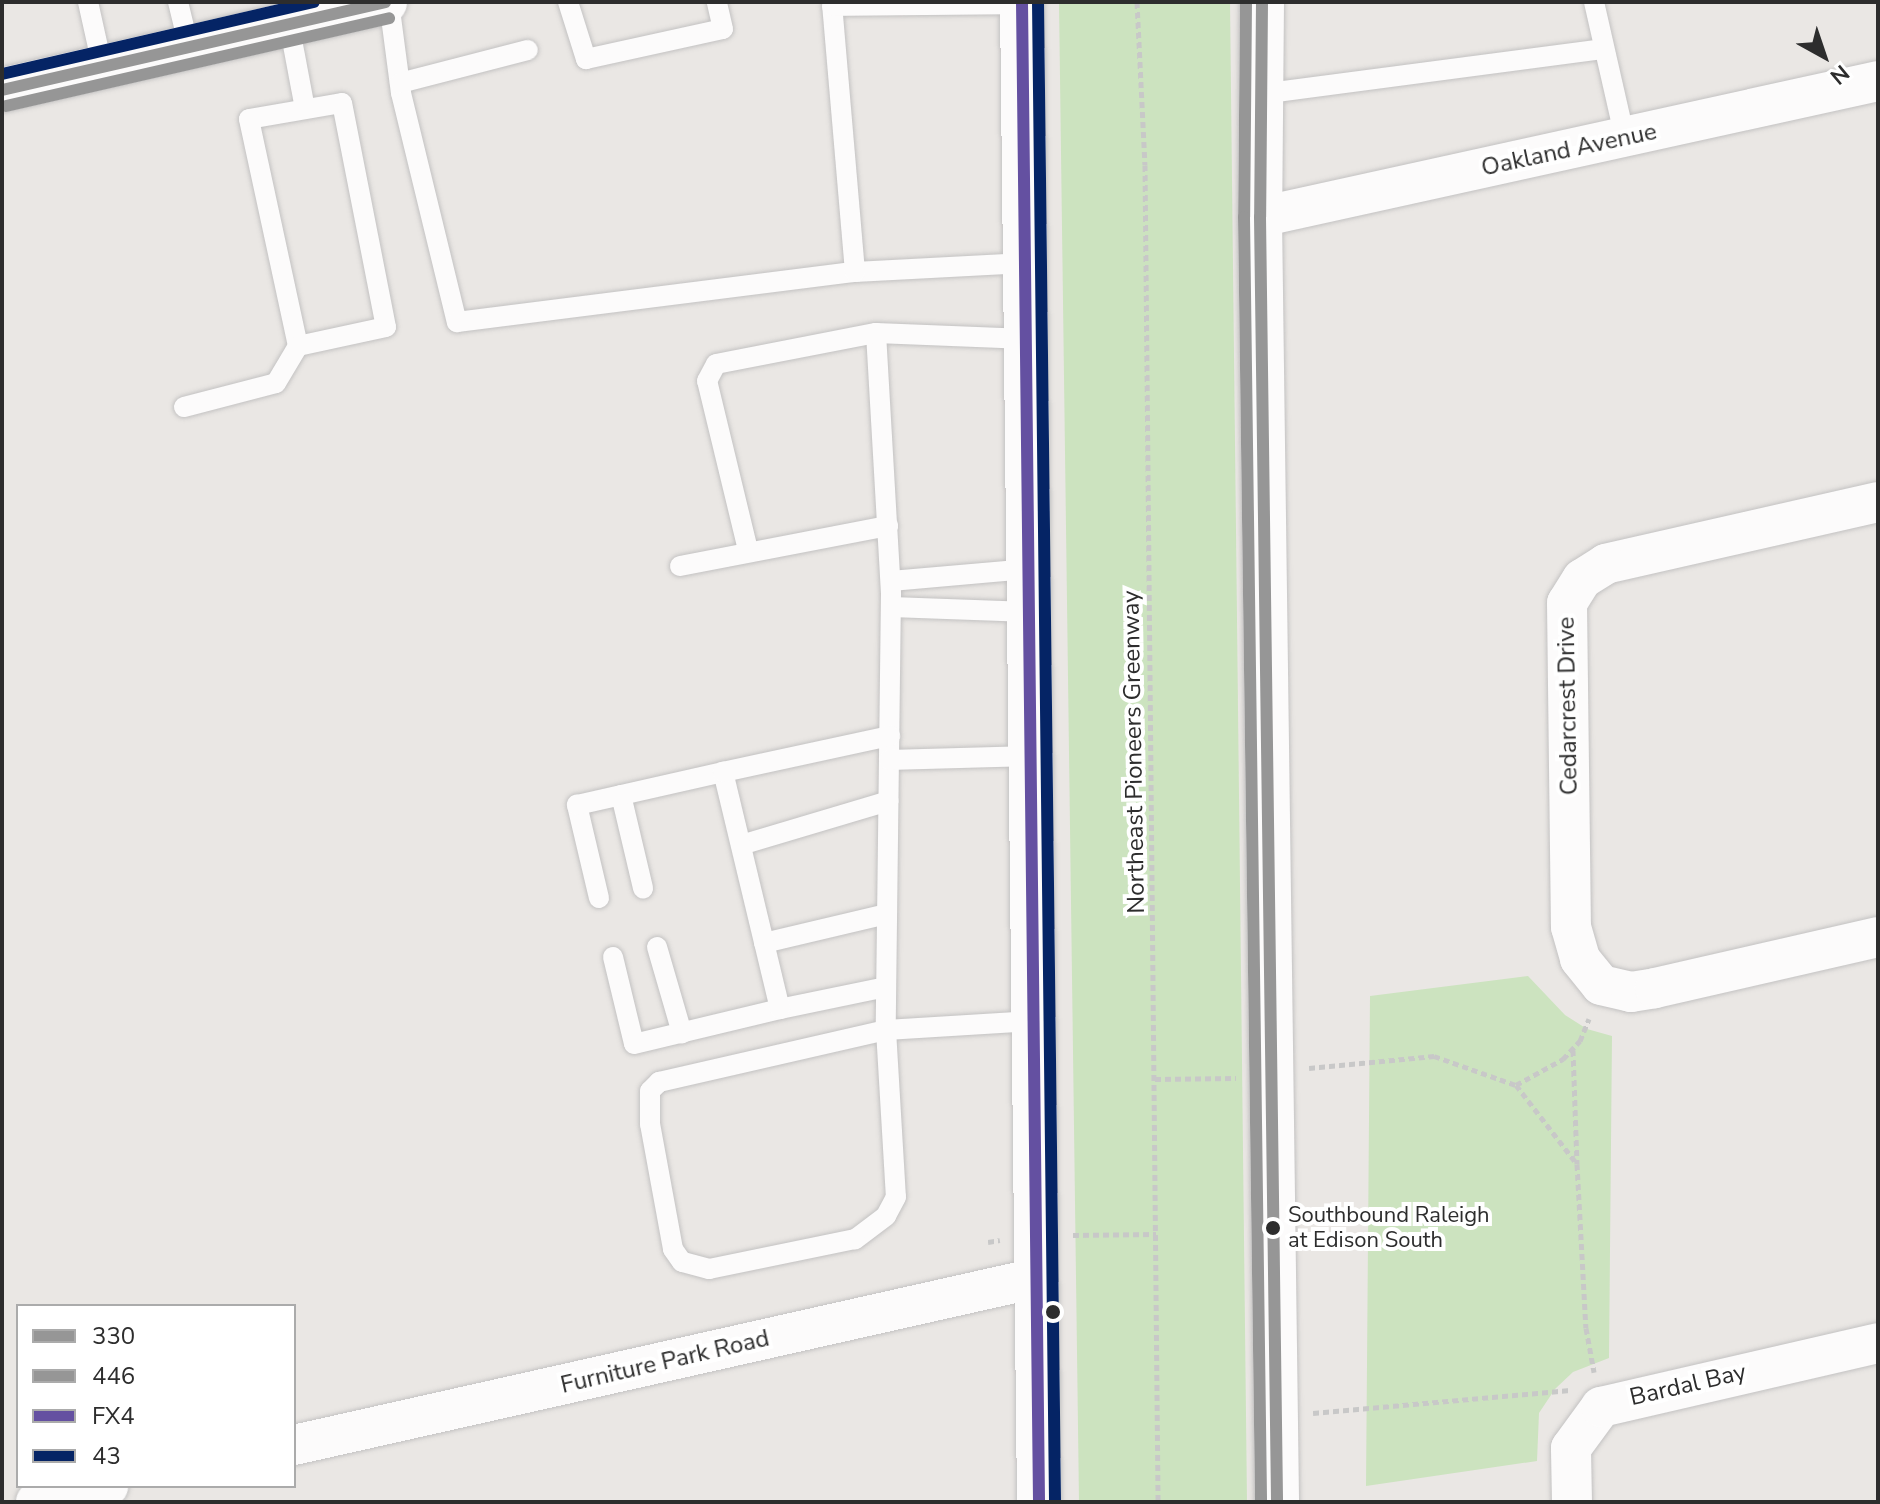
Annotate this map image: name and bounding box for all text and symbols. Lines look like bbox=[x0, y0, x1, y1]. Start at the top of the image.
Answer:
north arrow bbox=[1784, 16, 1864, 96]
text: N bbox=[1823, 58, 1855, 91]
street label: Oakland Avenue bbox=[1479, 117, 1659, 183]
street label: Northeast Pioneers Greenway bbox=[1117, 590, 1151, 914]
street label: Cedarcrest Drive bbox=[1552, 617, 1584, 795]
place label: Southbound Raleigh at Edison South bbox=[1288, 1202, 1490, 1254]
marker: Southbound Raleigh at Edison South bbox=[1265, 1220, 1281, 1236]
legend bbox=[16, 1304, 296, 1488]
unlabelled marker bbox=[1045, 1304, 1061, 1320]
text: 330 bbox=[92, 1320, 135, 1352]
street label: Furniture Park Road bbox=[558, 1324, 772, 1400]
street label: Bardal Bay bbox=[1627, 1358, 1749, 1412]
text: 446 bbox=[92, 1360, 135, 1392]
text: FX4 bbox=[92, 1400, 135, 1432]
text: 43 bbox=[92, 1440, 121, 1472]

